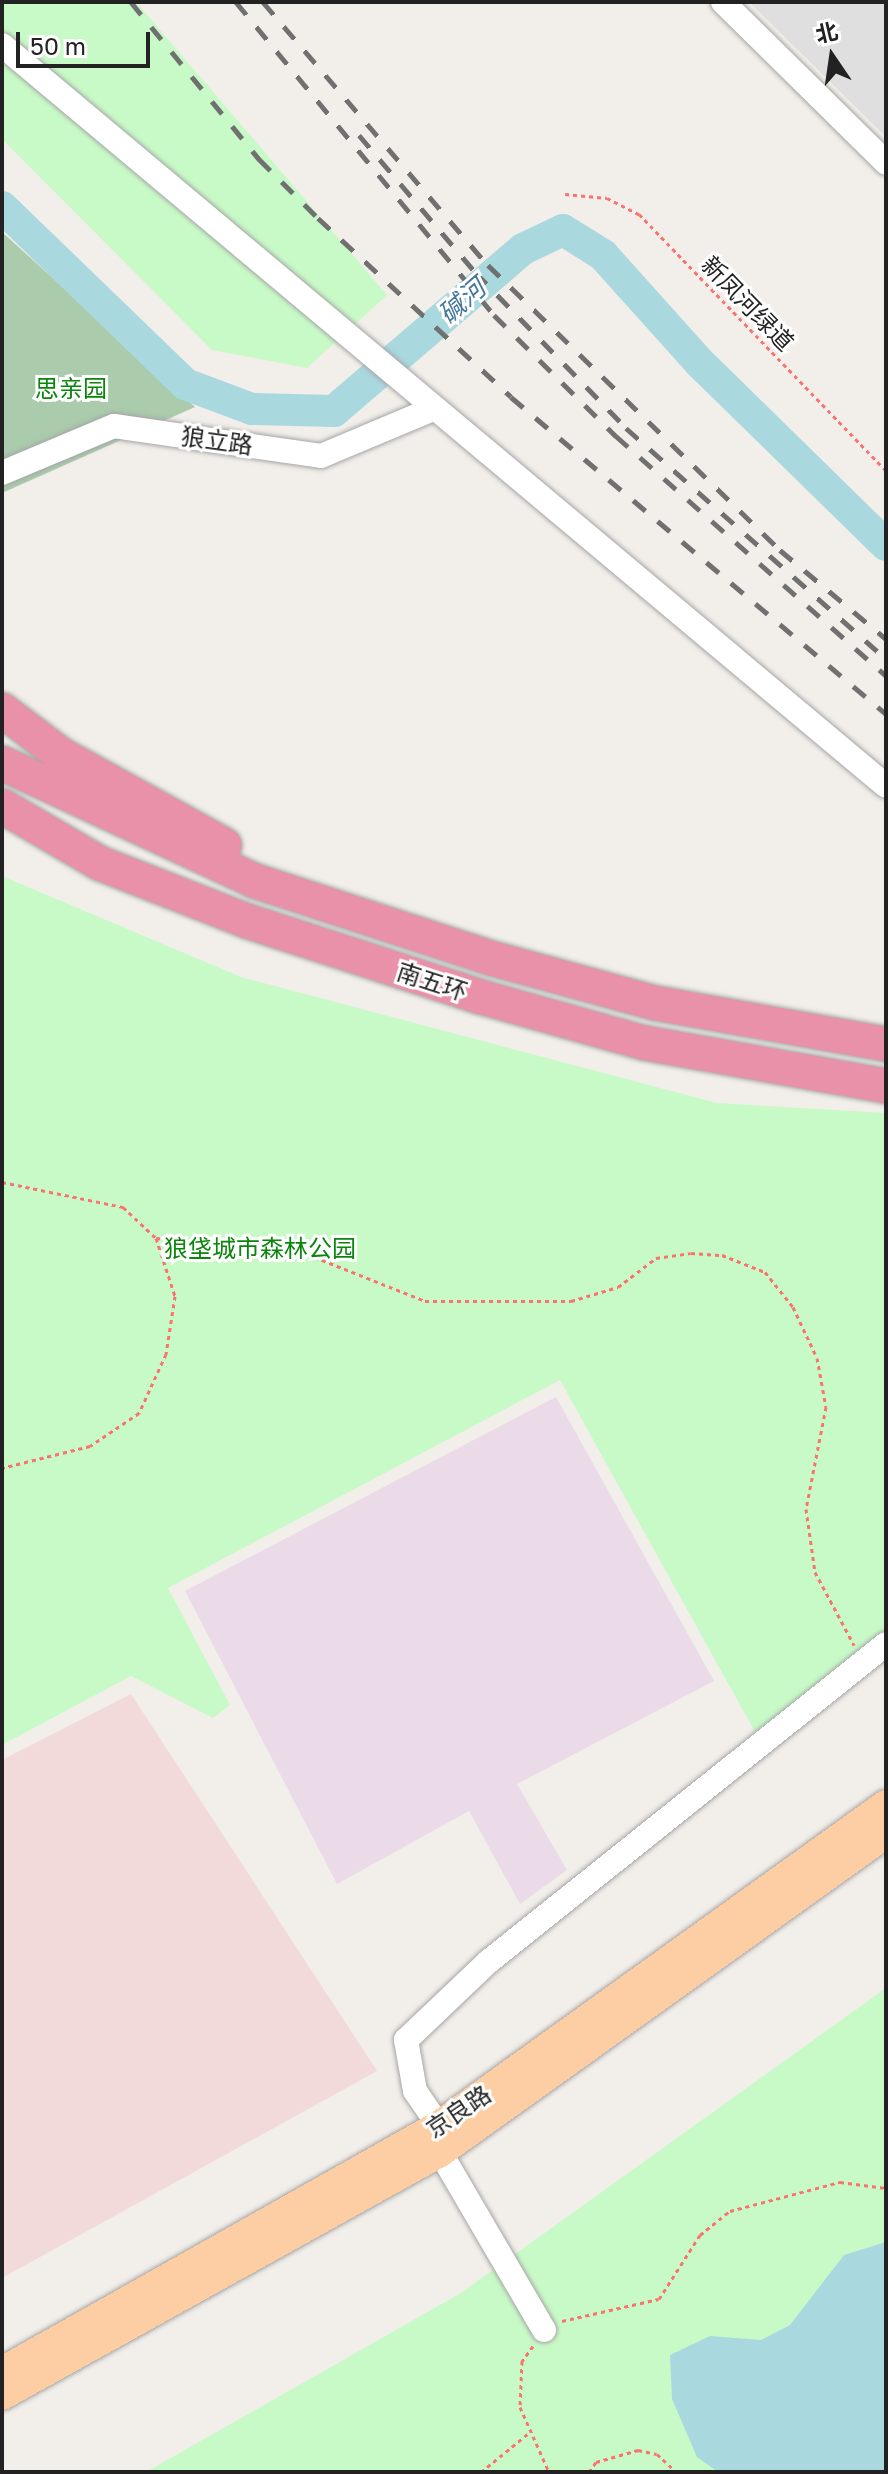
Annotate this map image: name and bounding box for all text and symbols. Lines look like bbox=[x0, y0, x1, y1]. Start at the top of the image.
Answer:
scale bar bbox=[20, 16, 154, 66]
north arrow bbox=[792, 16, 872, 96]
text: 北 bbox=[813, 16, 840, 48]
text: 50 m bbox=[30, 31, 86, 60]
street label: 新凤河绿道 bbox=[696, 250, 800, 356]
water label: 碱河 bbox=[432, 272, 492, 330]
park label: 思亲园 bbox=[35, 374, 107, 402]
street label: 狼立路 bbox=[179, 421, 255, 459]
street label: 南五环 bbox=[393, 956, 471, 1006]
park label: 狼垡城市森林公园 bbox=[164, 1234, 356, 1262]
street label: 京良路 bbox=[420, 2079, 496, 2143]

